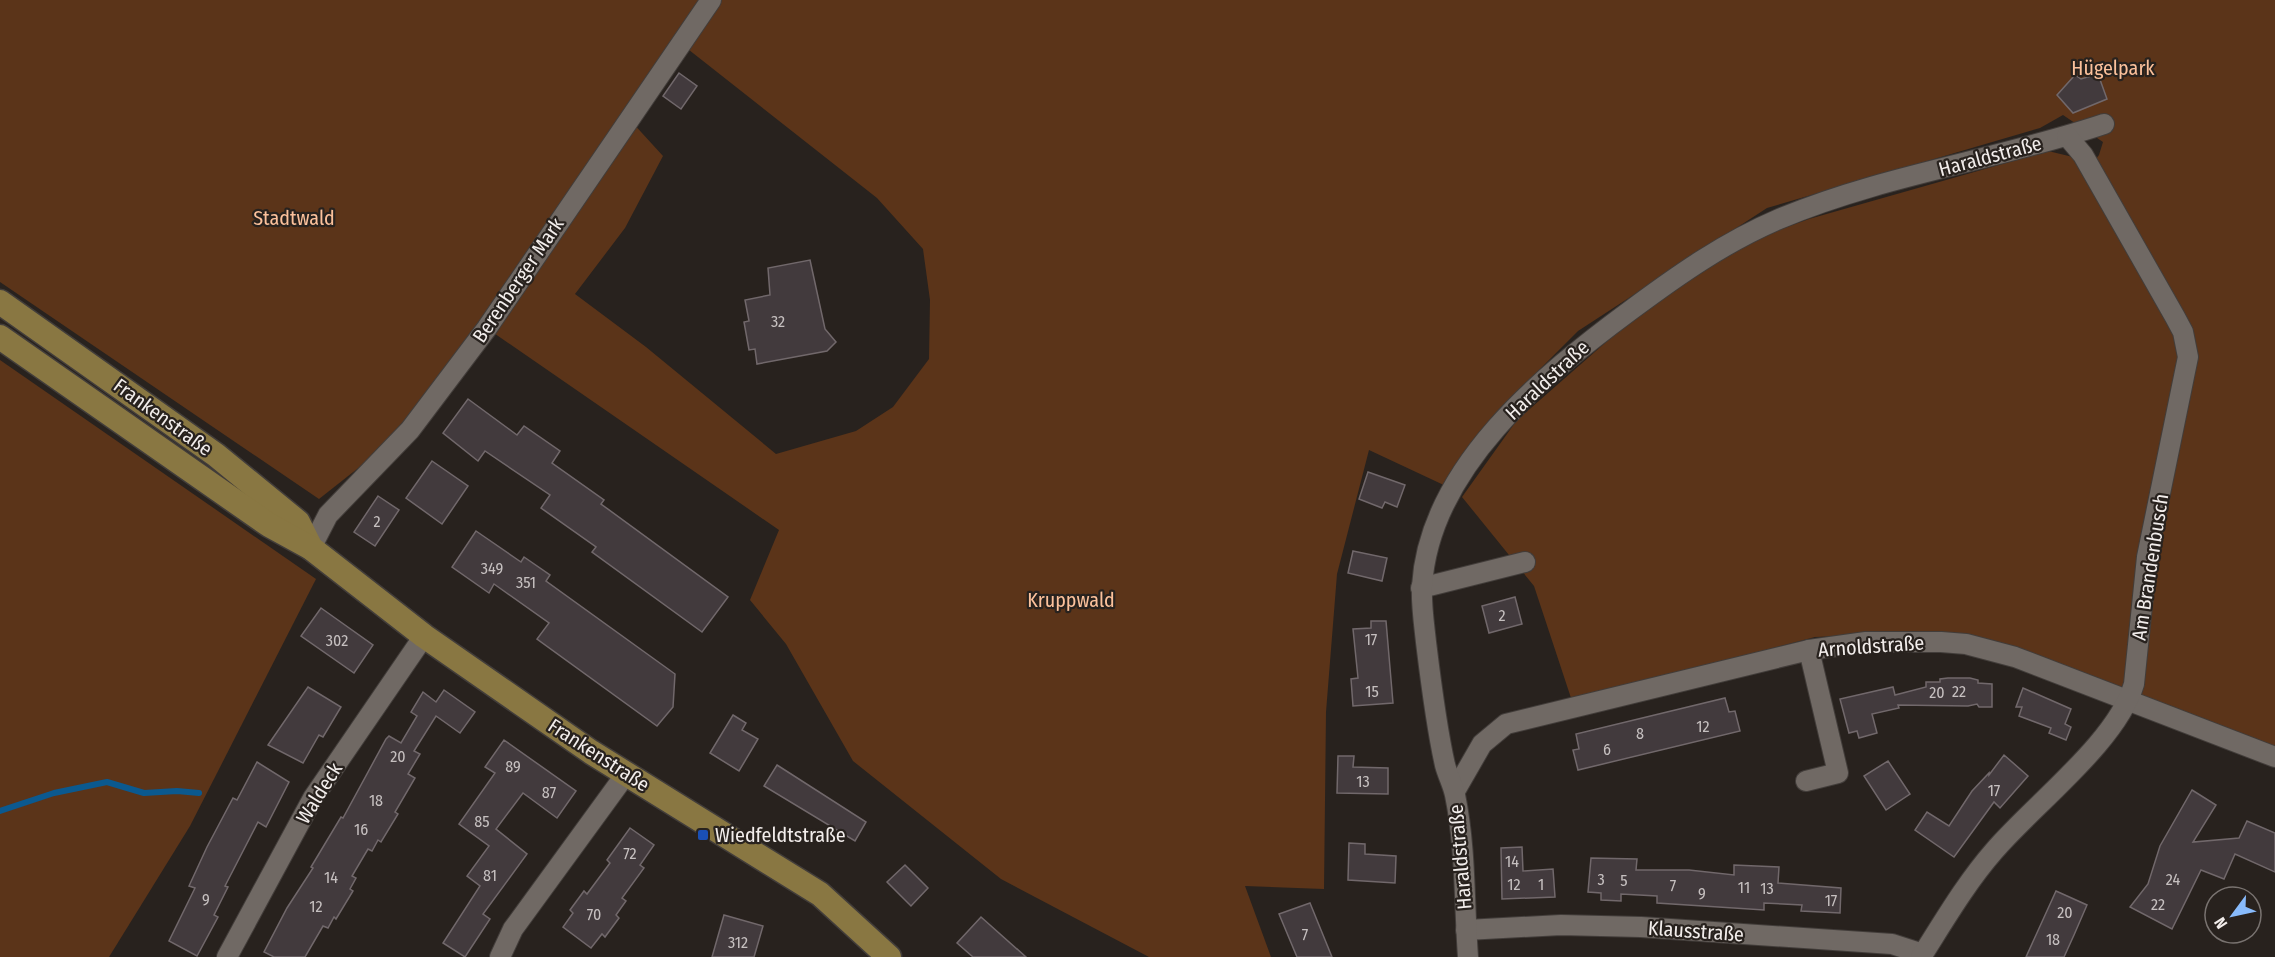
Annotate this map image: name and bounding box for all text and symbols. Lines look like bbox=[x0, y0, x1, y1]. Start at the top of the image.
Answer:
park label: Hügelpark bbox=[2071, 56, 2155, 80]
street label: Haraldstraße bbox=[1936, 131, 2044, 181]
park label: Stadtwald bbox=[253, 206, 335, 230]
street label: Berenberger Mark bbox=[467, 212, 569, 347]
house number: 32 bbox=[771, 312, 785, 331]
street label: Haraldstraße bbox=[1500, 335, 1594, 425]
street label: Frankenstraße bbox=[109, 373, 217, 461]
street label: Am Brandenbusch bbox=[2127, 492, 2173, 642]
house number: 2 bbox=[373, 512, 381, 531]
house number: 349 bbox=[481, 559, 503, 578]
house number: 351 bbox=[516, 573, 536, 592]
park label: Kruppwald bbox=[1027, 588, 1115, 612]
house number: 2 bbox=[1498, 606, 1506, 625]
house number: 17 bbox=[1365, 630, 1378, 649]
street label: Arnoldstraße bbox=[1817, 630, 1925, 662]
house number: 302 bbox=[326, 631, 348, 650]
house number: 15 bbox=[1365, 682, 1379, 701]
house number: 22 bbox=[1952, 682, 1966, 701]
house number: 20 bbox=[1929, 683, 1945, 702]
street label: Frankenstraße bbox=[544, 713, 654, 797]
house number: 12 bbox=[1696, 717, 1710, 736]
house number: 8 bbox=[1636, 724, 1644, 743]
house number: 6 bbox=[1603, 740, 1611, 759]
house number: 20 bbox=[390, 747, 406, 766]
street label: Waldeck bbox=[291, 757, 347, 828]
house number: 89 bbox=[505, 757, 521, 776]
house number: 13 bbox=[1356, 772, 1370, 791]
house number: 17 bbox=[1988, 781, 2001, 800]
house number: 87 bbox=[542, 783, 557, 802]
house number: 18 bbox=[369, 791, 383, 810]
street label: Haraldstraße bbox=[1443, 803, 1477, 911]
house number: 85 bbox=[474, 812, 490, 831]
house number: 16 bbox=[354, 820, 368, 839]
place label: Wiedfeldtstraße bbox=[715, 823, 846, 847]
marker: Wiedfeldtstraße bbox=[696, 828, 710, 842]
house number: 72 bbox=[623, 844, 637, 863]
house number: 14 bbox=[1505, 852, 1519, 871]
house number: 81 bbox=[483, 866, 497, 885]
house number: 14 bbox=[324, 868, 338, 887]
house number: 3 bbox=[1597, 870, 1605, 889]
house number: 24 bbox=[2166, 870, 2180, 889]
house number: 5 bbox=[1620, 871, 1628, 890]
house number: 12 bbox=[1507, 875, 1521, 894]
house number: 1 bbox=[1538, 875, 1544, 894]
house number: 7 bbox=[1670, 876, 1677, 895]
house number: 11 bbox=[1738, 878, 1750, 897]
house number: 13 bbox=[1760, 879, 1774, 898]
house number: 9 bbox=[1698, 884, 1706, 903]
north arrow bbox=[2203, 885, 2263, 945]
house number: 9 bbox=[202, 890, 210, 909]
house number: 17 bbox=[1825, 891, 1838, 910]
house number: 22 bbox=[2151, 895, 2165, 914]
house number: 12 bbox=[309, 897, 323, 916]
house number: 20 bbox=[2057, 903, 2073, 922]
house number: 70 bbox=[587, 905, 601, 924]
text: N bbox=[2210, 914, 2231, 932]
street label: Klausstraße bbox=[1647, 916, 1745, 946]
house number: 7 bbox=[1302, 925, 1309, 944]
house number: 18 bbox=[2046, 930, 2060, 949]
house number: 312 bbox=[728, 933, 748, 952]

